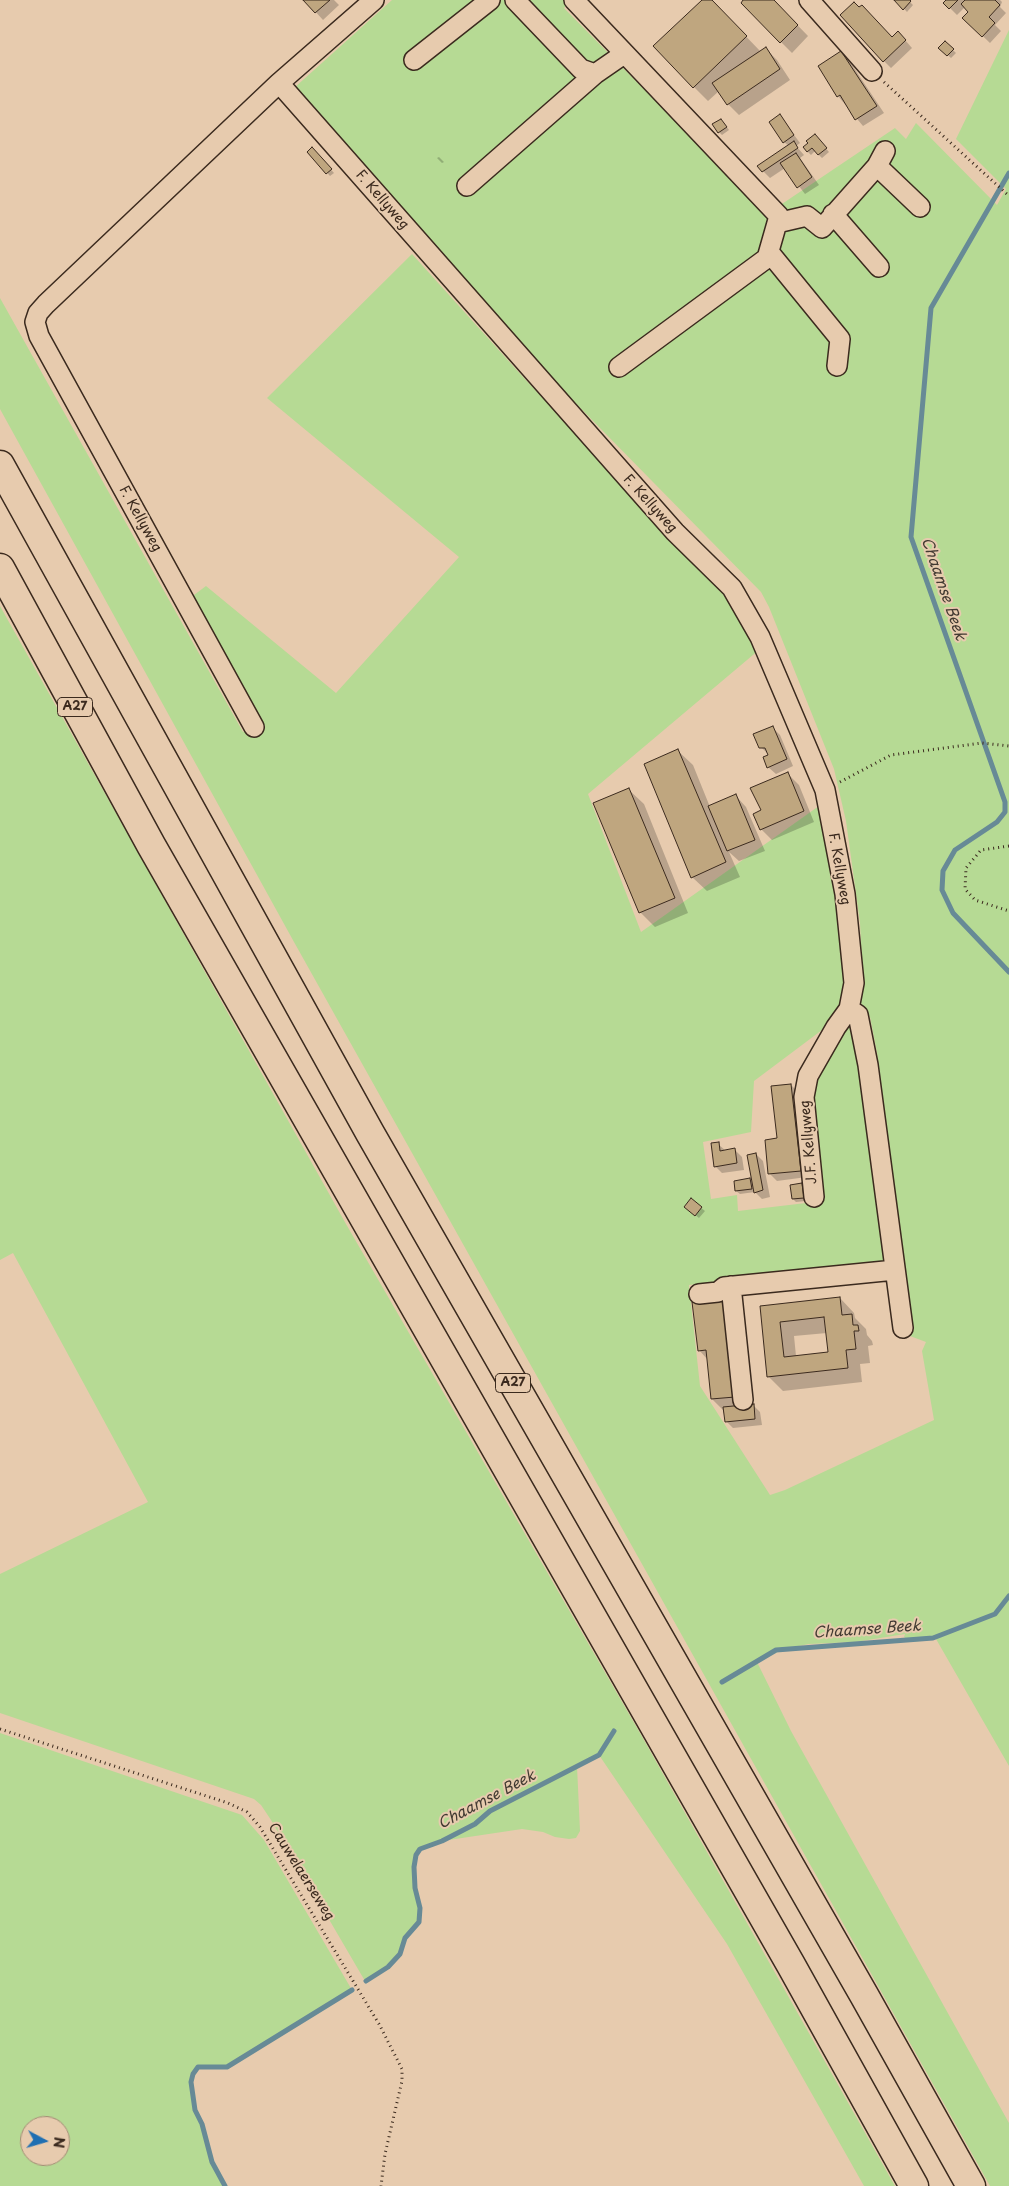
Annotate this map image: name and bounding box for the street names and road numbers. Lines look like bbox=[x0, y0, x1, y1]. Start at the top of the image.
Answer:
street label: F. Kellyweg bbox=[352, 167, 412, 233]
street label: F. Kellyweg bbox=[619, 471, 681, 537]
street label: F. Kellyweg bbox=[115, 483, 165, 555]
road number: A27 bbox=[58, 698, 92, 716]
street label: F. Kellyweg bbox=[824, 832, 854, 906]
street label: J.F. Kellyweg bbox=[797, 1099, 821, 1185]
road number: A27 bbox=[496, 1374, 530, 1392]
street label: Cauwelaerseweg bbox=[264, 1820, 338, 1924]

